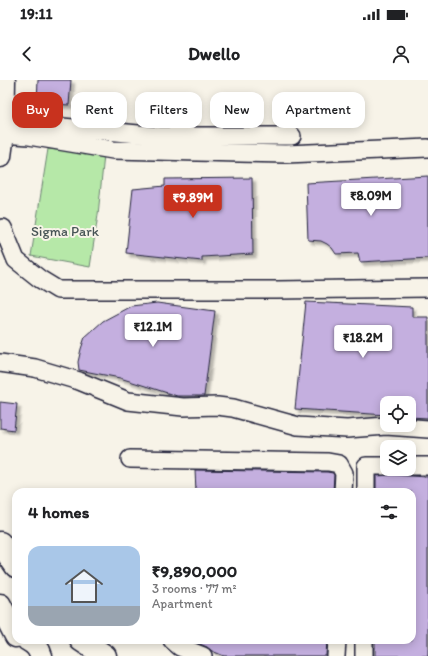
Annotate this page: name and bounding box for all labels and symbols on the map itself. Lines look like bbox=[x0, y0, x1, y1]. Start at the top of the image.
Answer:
pin: ₹8.09M bbox=[338, 183, 404, 217]
pin: ₹9.89M bbox=[160, 185, 226, 219]
park label: Sigma Park bbox=[31, 223, 100, 240]
pin: ₹12.1M bbox=[120, 314, 186, 348]
pin: ₹18.2M bbox=[330, 325, 396, 359]

